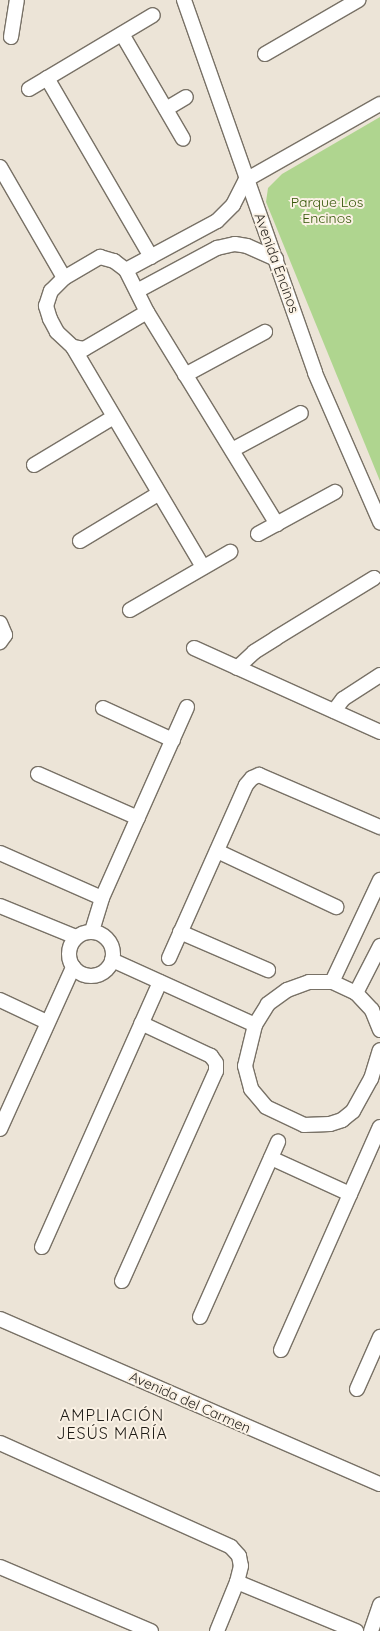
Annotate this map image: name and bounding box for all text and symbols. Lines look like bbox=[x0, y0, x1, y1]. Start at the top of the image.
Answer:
park label: Parque Los Encinos bbox=[291, 194, 363, 226]
street label: Avenida Encinos bbox=[251, 211, 303, 315]
street label: Avenida del Carmen bbox=[127, 1368, 253, 1436]
district label: AMPLIACIÓN JESÚS MARÍA bbox=[55, 1405, 169, 1443]

